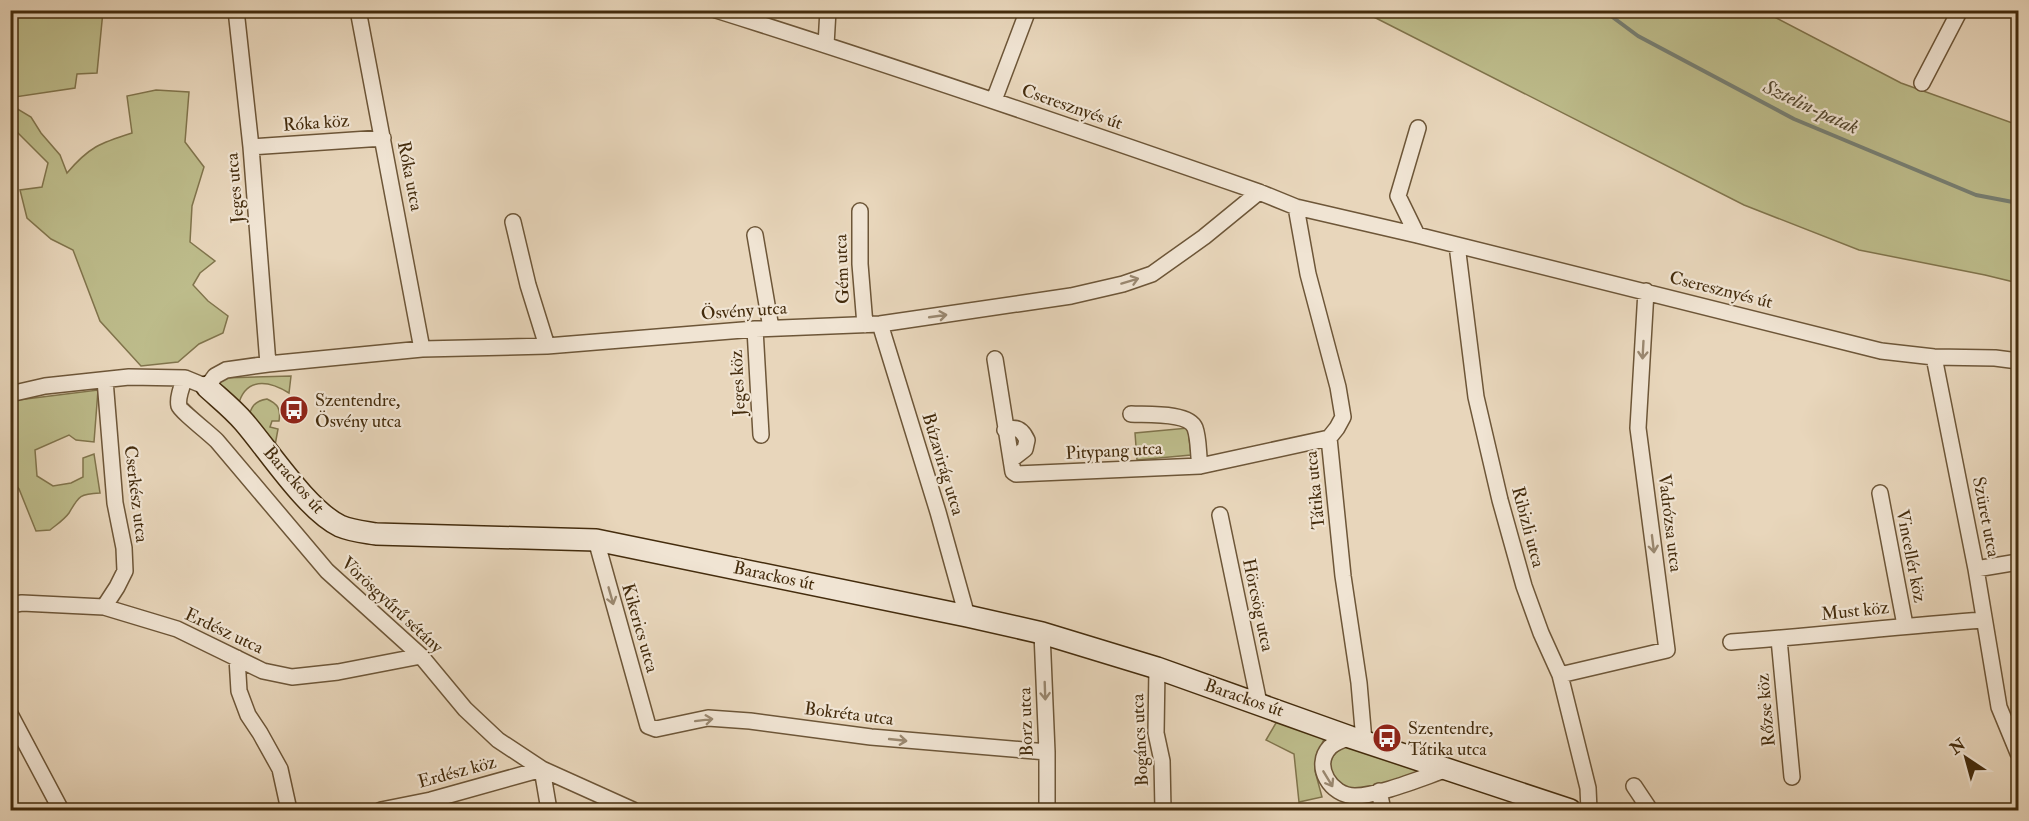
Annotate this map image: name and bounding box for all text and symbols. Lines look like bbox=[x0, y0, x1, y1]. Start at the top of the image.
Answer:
water label: Sztelin-patak bbox=[1758, 74, 1863, 140]
street label: Cseresznyés út bbox=[1018, 79, 1126, 135]
street label: Róka köz bbox=[282, 109, 350, 137]
street label: Róka utca bbox=[392, 139, 428, 213]
street label: Jeges utca bbox=[220, 151, 250, 225]
street label: Gém utca bbox=[829, 233, 855, 304]
street label: Cseresznyés út bbox=[1667, 266, 1775, 314]
one-way arrow bbox=[1120, 275, 1139, 286]
street label: Ösvény utca bbox=[700, 296, 788, 325]
one-way arrow bbox=[927, 310, 947, 321]
one-way arrow bbox=[1637, 339, 1648, 359]
street label: Jeges köz bbox=[725, 349, 751, 418]
place label: Szentendre, Ösvény utca bbox=[315, 389, 402, 433]
bus stop icon: Szentendre, Ösvény utca bbox=[278, 394, 310, 426]
street label: Búzavirág utca bbox=[917, 410, 970, 519]
street label: Pitypang utca bbox=[1065, 437, 1164, 465]
street label: Barackos út bbox=[258, 441, 330, 519]
street label: Cserkész utca bbox=[119, 444, 153, 545]
street label: Tátika utca bbox=[1299, 449, 1331, 530]
street label: Vadrózsa utca bbox=[1653, 473, 1687, 574]
street label: Szüret utca bbox=[1967, 475, 2005, 560]
street label: Ribizli utca bbox=[1506, 484, 1550, 571]
street label: Vincellér köz bbox=[1891, 508, 1931, 605]
one-way arrow bbox=[1648, 533, 1659, 553]
street label: Vörösgyűrű sétány bbox=[336, 552, 449, 659]
street label: Barackos út bbox=[731, 556, 817, 596]
street label: Hörcsög utca bbox=[1237, 557, 1279, 654]
street label: Kikerics utca bbox=[616, 581, 664, 676]
one-way arrow bbox=[606, 587, 618, 606]
street label: Must köz bbox=[1820, 596, 1890, 626]
street label: Erdész utca bbox=[181, 603, 268, 659]
street label: Rőzse köz bbox=[1751, 672, 1781, 747]
street label: Barackos út bbox=[1201, 674, 1287, 722]
one-way arrow bbox=[1039, 681, 1050, 701]
street label: Borz utca bbox=[1013, 686, 1039, 757]
street label: Bogáncs utca bbox=[1126, 692, 1154, 787]
street label: Bokréta utca bbox=[803, 697, 896, 731]
one-way arrow bbox=[694, 714, 714, 725]
place label: Szentendre, Tátika utca bbox=[1408, 717, 1493, 761]
bus stop icon: Szentendre, Tátika utca bbox=[1371, 722, 1403, 754]
north arrow bbox=[1936, 728, 1996, 788]
text: N bbox=[1945, 734, 1970, 760]
one-way arrow bbox=[887, 735, 907, 746]
street label: Erdész köz bbox=[415, 750, 499, 793]
one-way arrow bbox=[1322, 770, 1334, 787]

